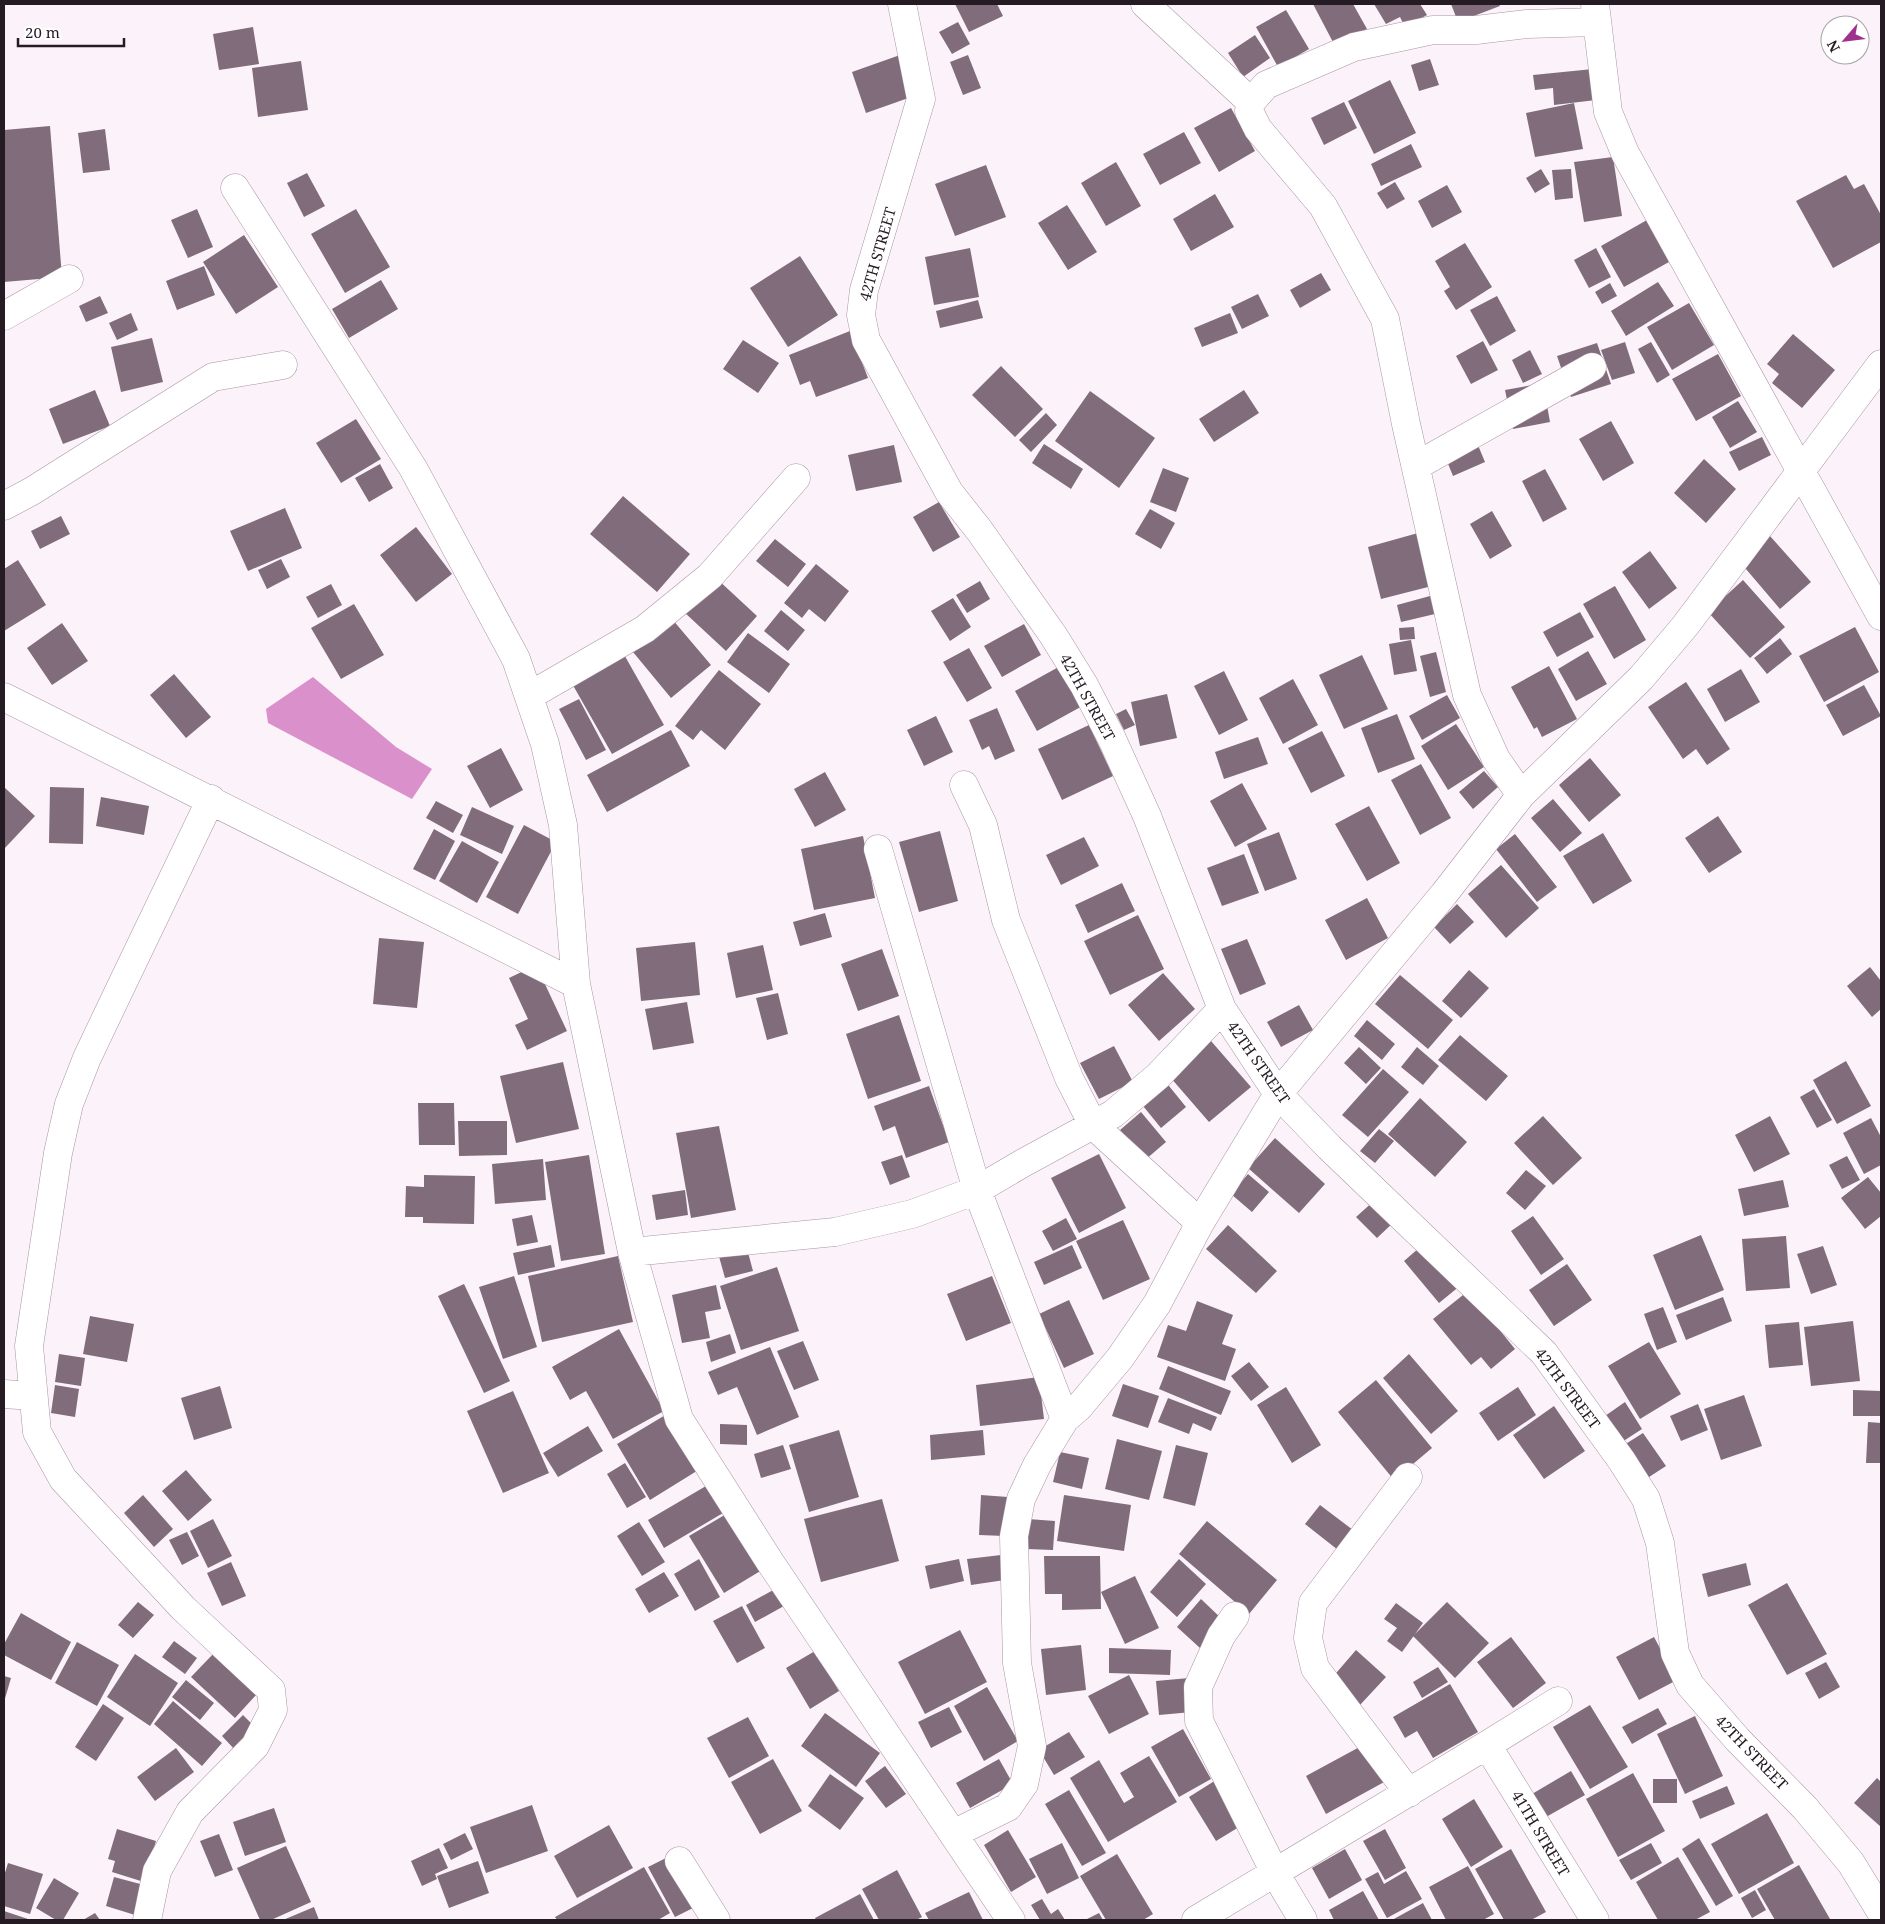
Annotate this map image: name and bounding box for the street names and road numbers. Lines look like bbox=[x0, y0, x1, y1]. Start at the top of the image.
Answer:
street label: 42TH STREET bbox=[854, 205, 900, 303]
street label: 42TH STREET bbox=[1056, 650, 1120, 744]
street label: 42TH STREET bbox=[1223, 1017, 1295, 1107]
street label: 42TH STREET bbox=[1531, 1343, 1605, 1433]
street label: 42TH STREET bbox=[1711, 1710, 1793, 1794]
street label: 41TH STREET bbox=[1508, 1786, 1574, 1880]

